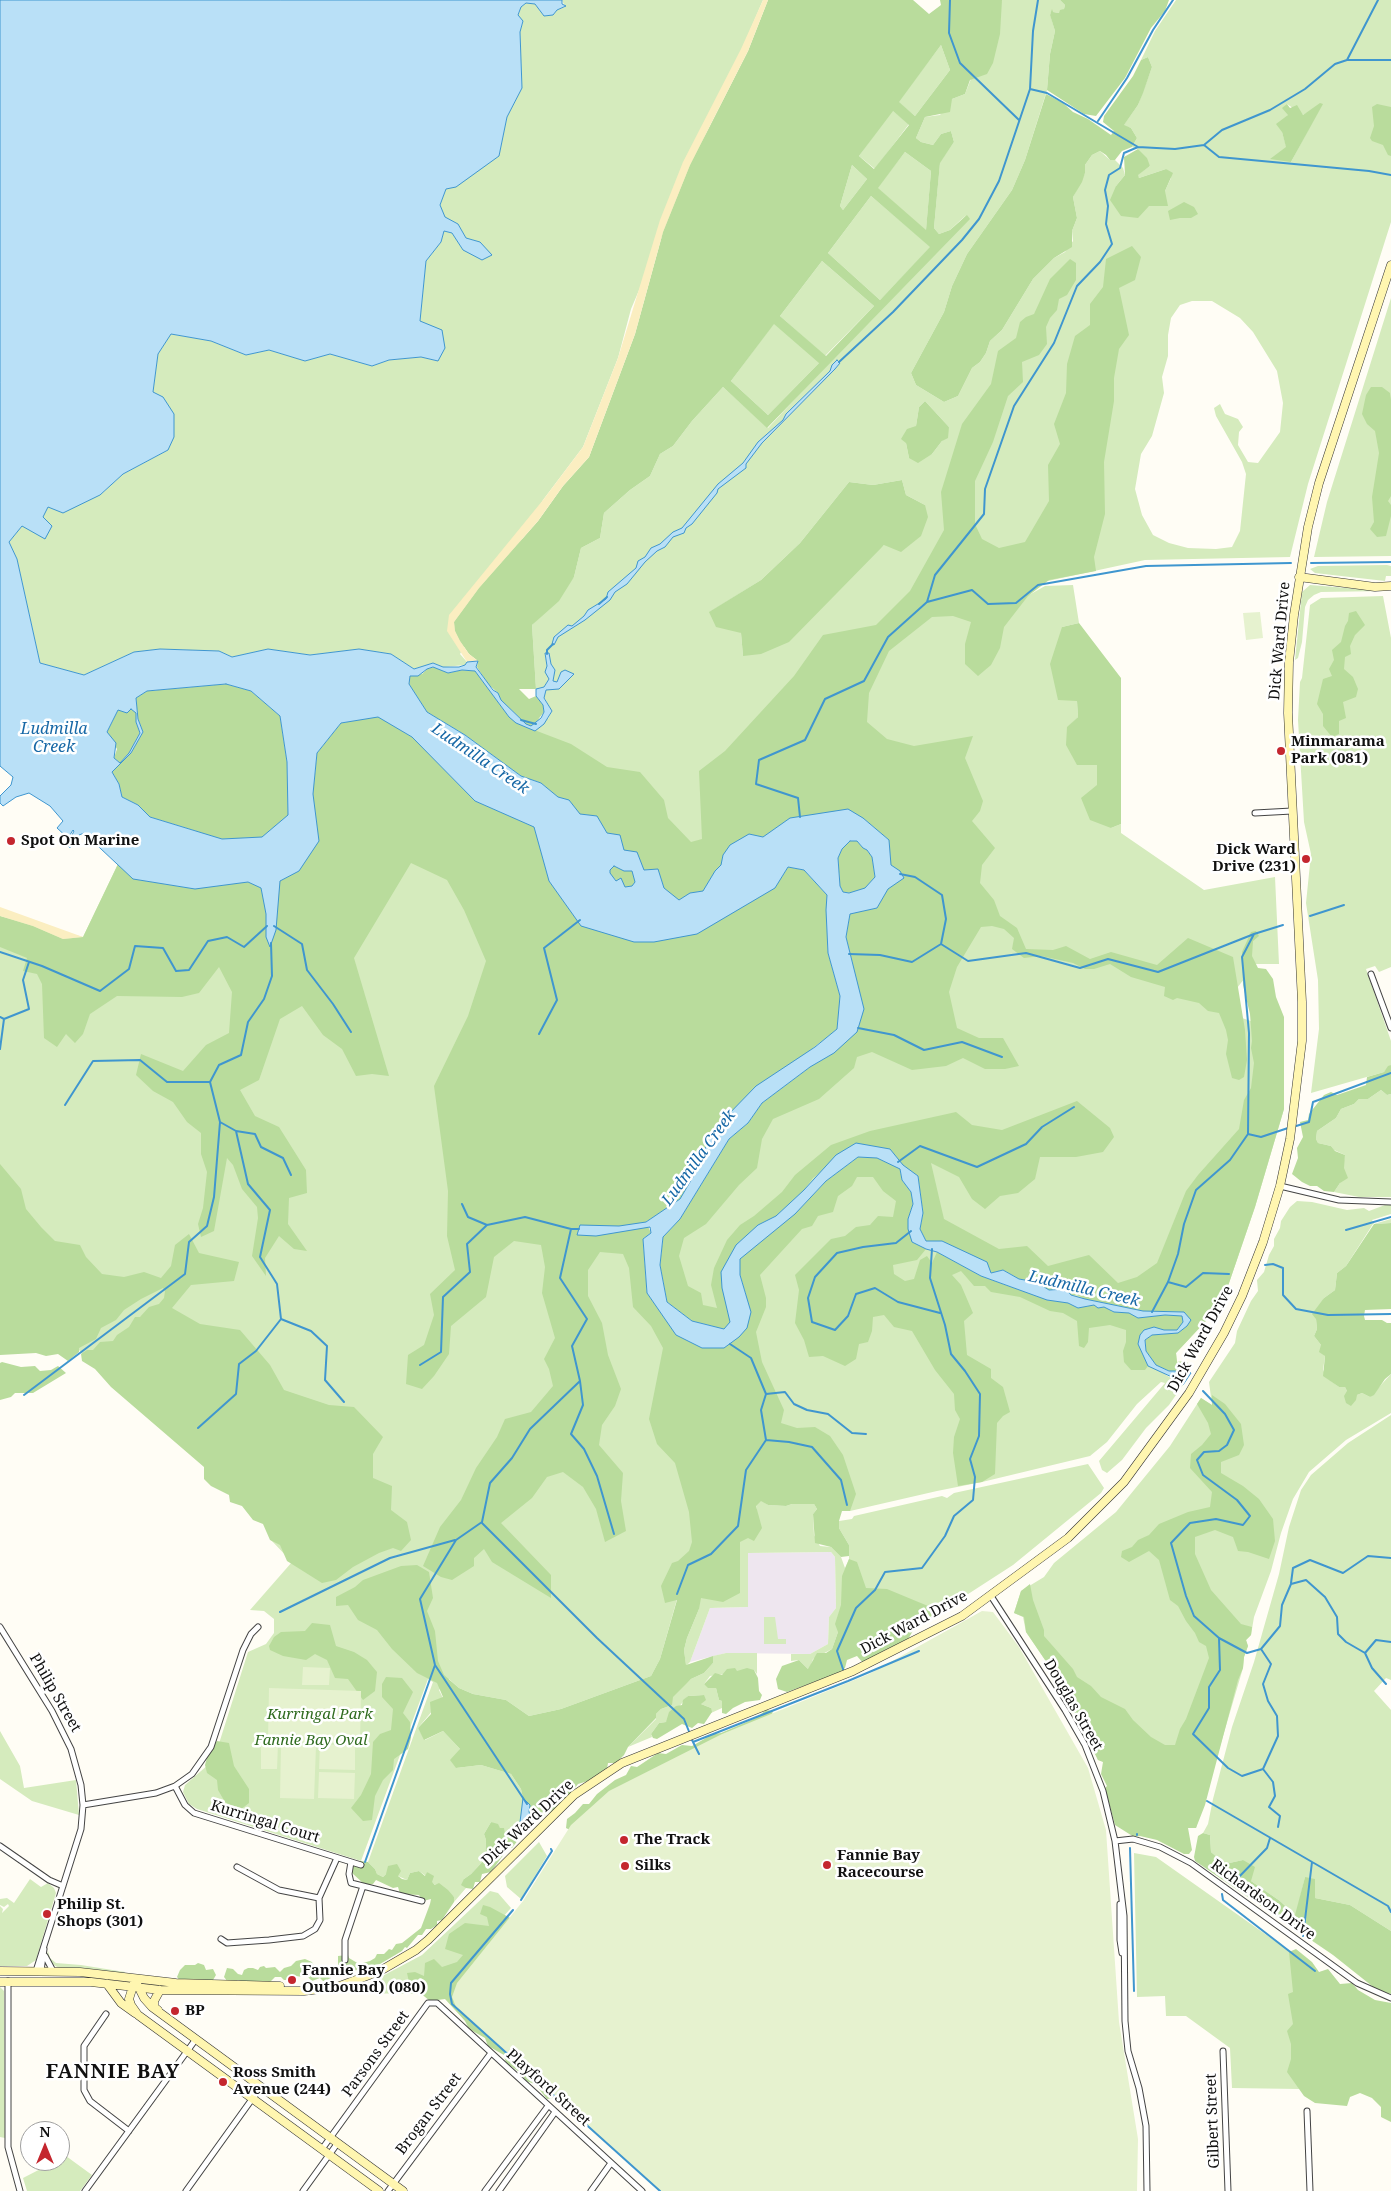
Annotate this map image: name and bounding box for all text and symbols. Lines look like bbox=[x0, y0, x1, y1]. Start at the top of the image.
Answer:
street label: Dick Ward Drive bbox=[1266, 581, 1294, 701]
water label: Ludmilla Creek bbox=[20, 719, 88, 757]
water label: Ludmilla Creek bbox=[428, 719, 532, 799]
place label: Minmarama Park (081) bbox=[1291, 733, 1385, 768]
marker: Minmarama Park (081) bbox=[1275, 745, 1287, 757]
place label: Spot On Marine bbox=[21, 832, 139, 850]
marker: Spot On Marine bbox=[5, 835, 17, 847]
place label: Dick Ward Drive (231) bbox=[1212, 841, 1296, 876]
marker: Dick Ward Drive (231) bbox=[1300, 853, 1312, 865]
water label: Ludmilla Creek bbox=[658, 1107, 740, 1209]
water label: Ludmilla Creek bbox=[1027, 1267, 1141, 1311]
street label: Dick Ward Drive bbox=[1164, 1283, 1238, 1395]
street label: Dick Ward Drive bbox=[857, 1587, 971, 1659]
street label: Philip Street bbox=[25, 1650, 85, 1736]
street label: Douglas Street bbox=[1040, 1656, 1106, 1754]
park label: Kurringal Park bbox=[267, 1706, 373, 1724]
park label: Fannie Bay Oval bbox=[254, 1732, 368, 1750]
street label: Dick Ward Drive bbox=[479, 1776, 577, 1870]
street label: Kurringal Court bbox=[208, 1797, 322, 1847]
place label: The Track bbox=[634, 1831, 710, 1849]
marker: The Track bbox=[618, 1834, 630, 1846]
place label: Fannie Bay Racecourse bbox=[837, 1847, 924, 1882]
street label: Richardson Drive bbox=[1207, 1856, 1319, 1944]
place label: Silks bbox=[635, 1857, 671, 1875]
marker: Fannie Bay Racecourse bbox=[821, 1859, 833, 1871]
marker: Silks bbox=[619, 1860, 631, 1872]
place label: Philip St. Shops (301) bbox=[57, 1896, 143, 1931]
marker: Philip St. Shops (301) bbox=[41, 1908, 53, 1920]
place label: Fannie Bay Outbound) (080) bbox=[302, 1962, 426, 1997]
marker: Fannie Bay Outbound) (080) bbox=[286, 1974, 298, 1986]
place label: BP bbox=[185, 2002, 205, 2020]
marker: BP bbox=[169, 2005, 181, 2017]
street label: Parsons Street bbox=[339, 2007, 413, 2101]
street label: Playford Street bbox=[502, 2046, 594, 2130]
district label: FANNIE BAY bbox=[45, 2060, 181, 2084]
place label: Ross Smith Avenue (244) bbox=[233, 2064, 331, 2099]
street label: Brogan Street bbox=[392, 2070, 466, 2158]
street label: Gilbert Street bbox=[1202, 2073, 1224, 2169]
marker: Ross Smith Avenue (244) bbox=[217, 2076, 229, 2088]
north arrow bbox=[20, 2121, 70, 2171]
text: N bbox=[39, 2122, 51, 2141]

